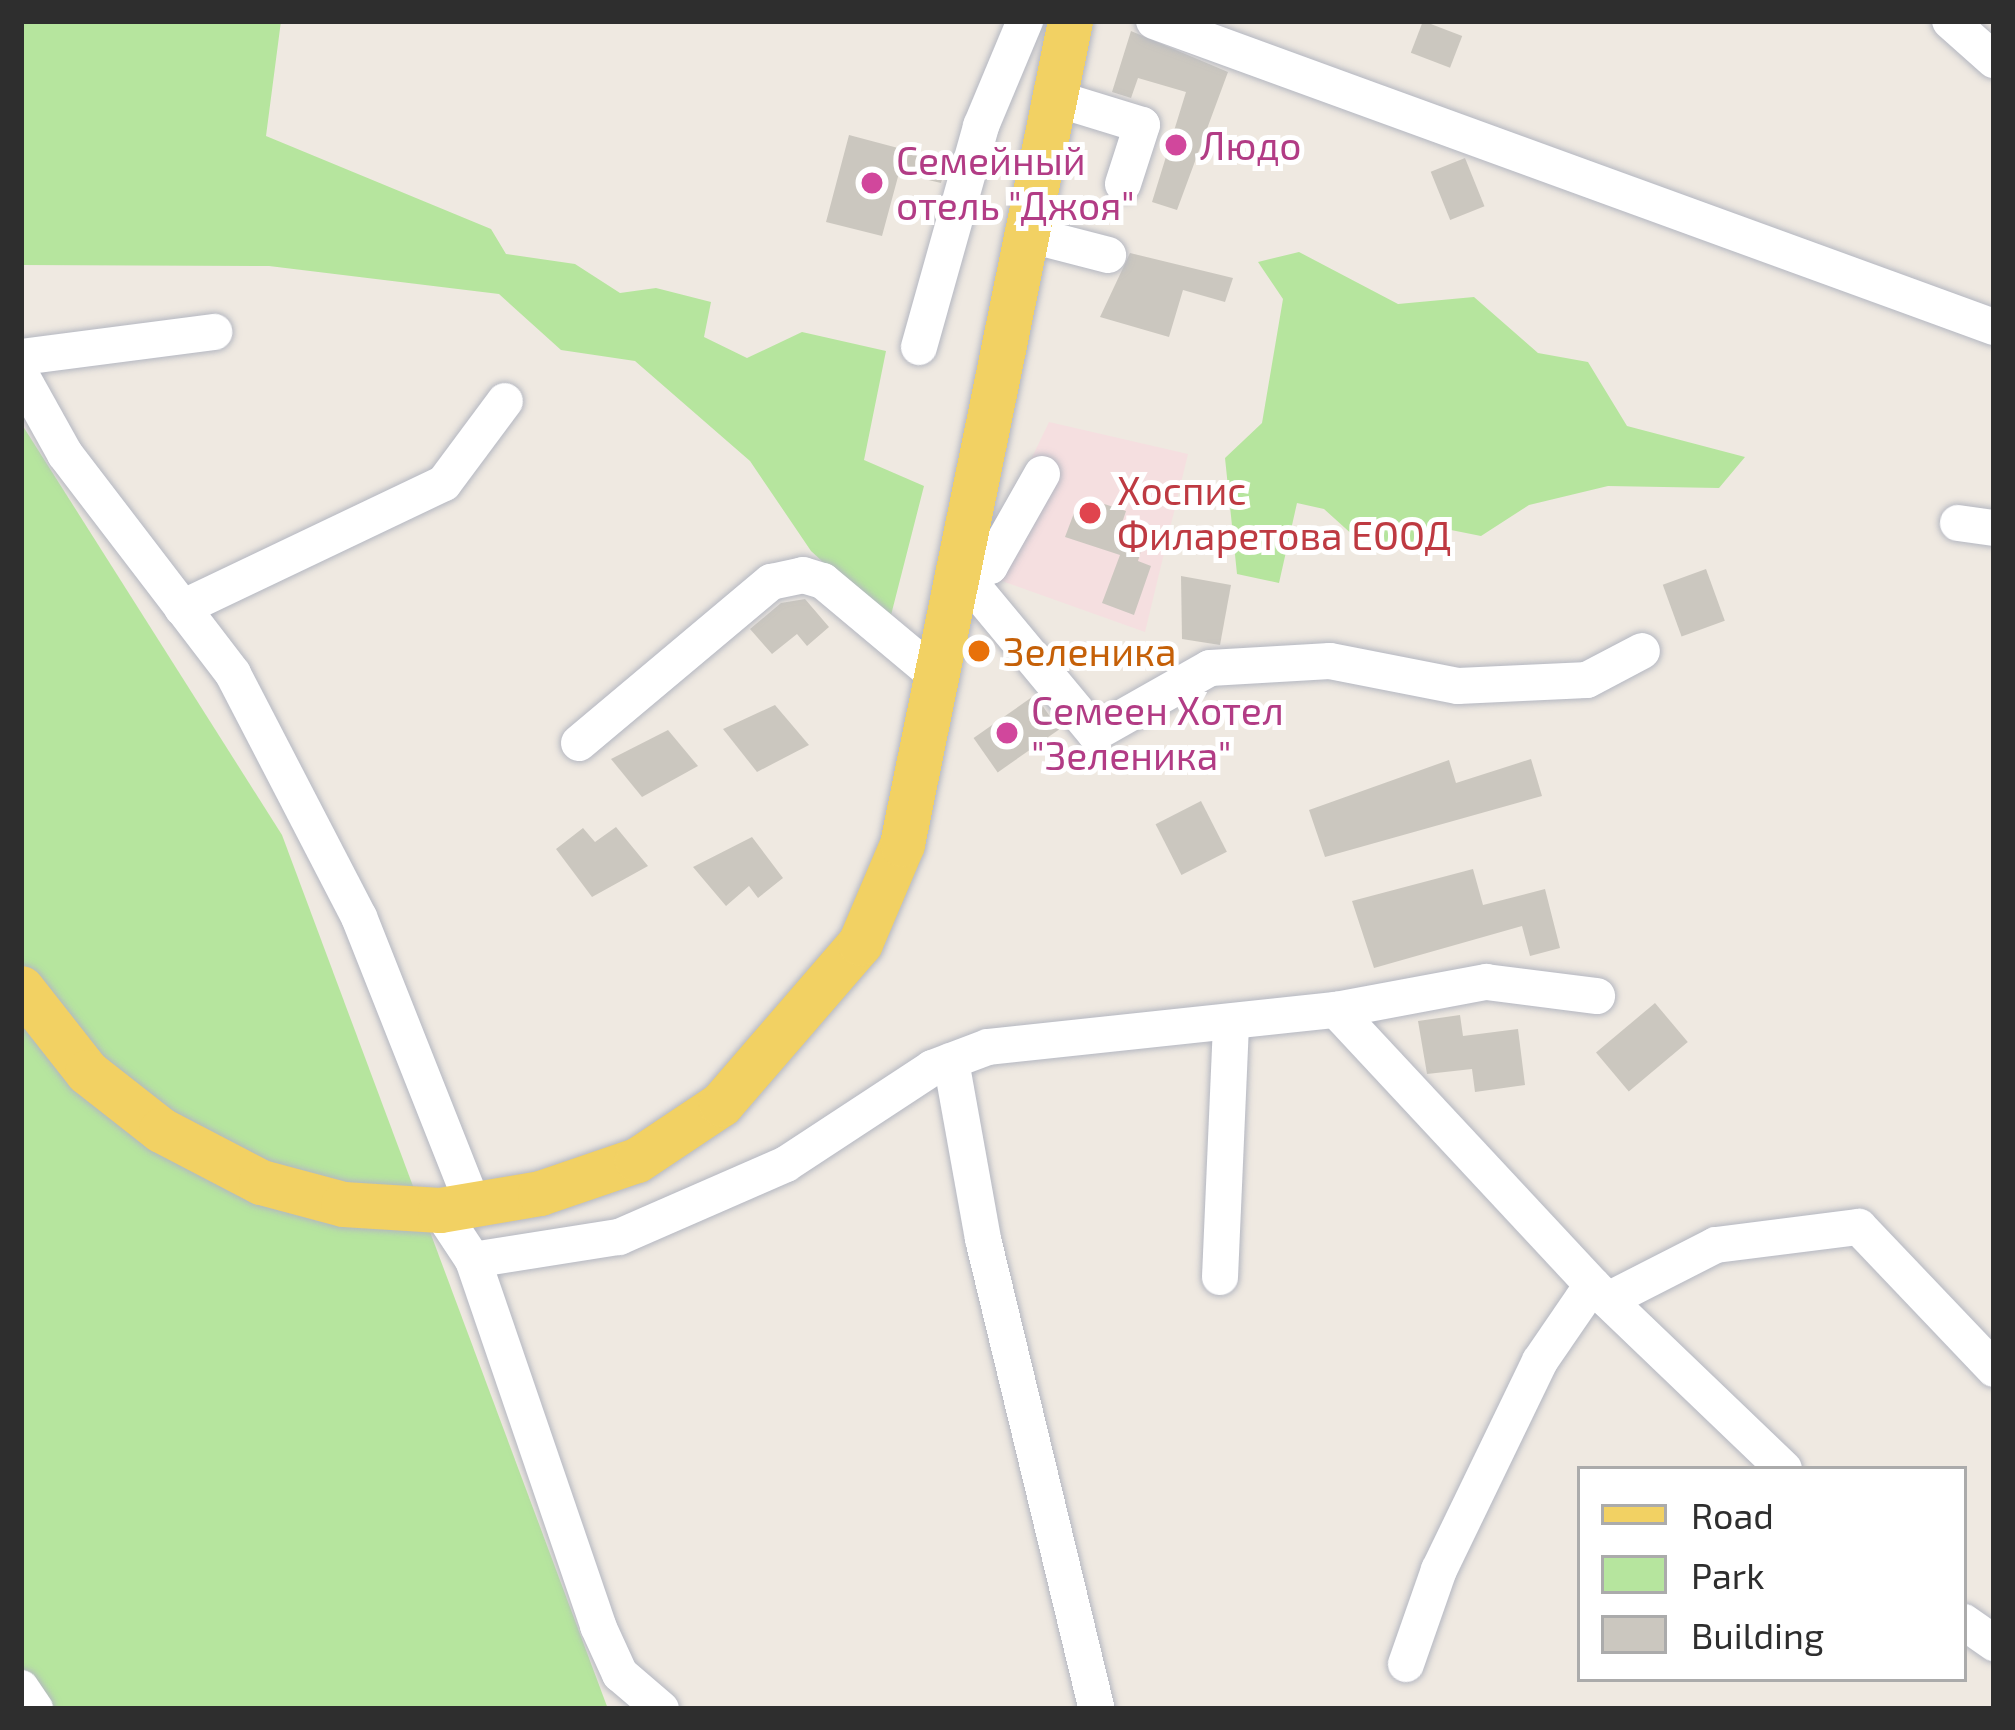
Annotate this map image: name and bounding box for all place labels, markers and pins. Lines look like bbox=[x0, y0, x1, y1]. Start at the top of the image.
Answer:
place label: Людо bbox=[1200, 122, 1301, 168]
marker: Людо bbox=[1163, 132, 1189, 158]
place label: Семейный отель "Джоя" bbox=[896, 138, 1135, 229]
marker: Семейный отель "Джоя" bbox=[859, 170, 885, 196]
place label: Хоспис Филаретова ЕООД bbox=[1117, 468, 1451, 559]
marker: Хоспис Филаретова ЕООД bbox=[1074, 497, 1106, 529]
place label: Зеленика bbox=[1003, 628, 1177, 674]
marker: Зеленика bbox=[966, 638, 992, 664]
place label: Семеен Хотел "Зеленика" bbox=[1031, 688, 1284, 779]
marker: Семеен Хотел "Зеленика" bbox=[994, 720, 1020, 746]

